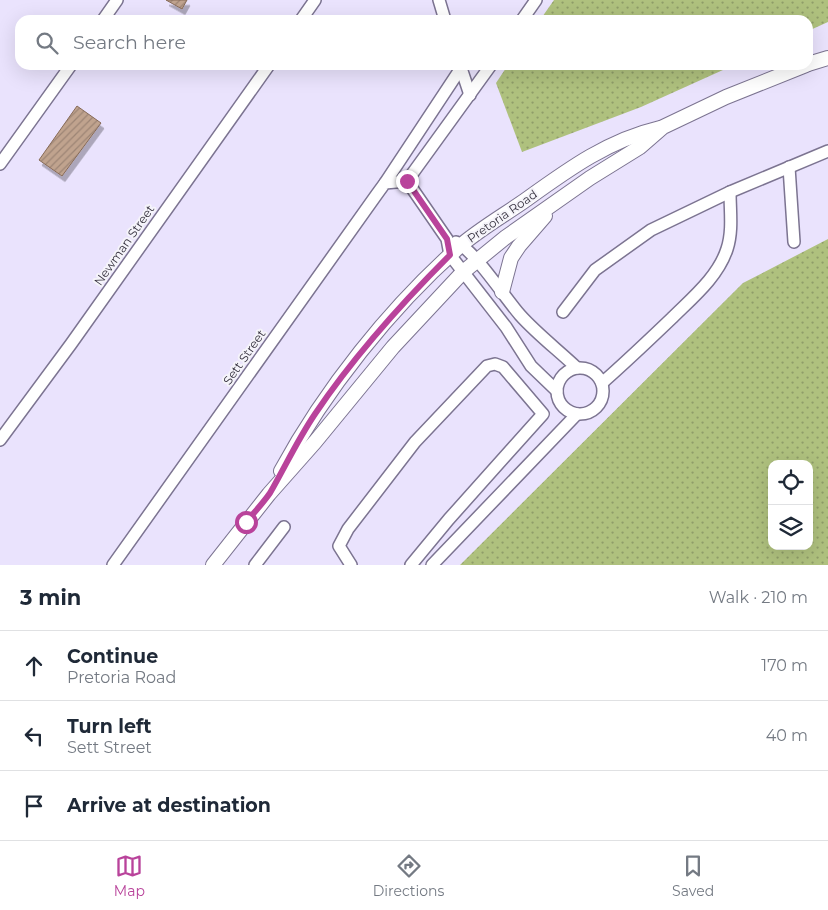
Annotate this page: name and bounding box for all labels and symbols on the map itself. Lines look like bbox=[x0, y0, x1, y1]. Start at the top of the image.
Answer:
route end bbox=[396, 170, 419, 193]
street label: Pretoria Road bbox=[464, 186, 540, 246]
street label: Newman Street bbox=[91, 202, 157, 288]
street label: Sett Street bbox=[220, 327, 268, 387]
route start bbox=[235, 511, 258, 534]

